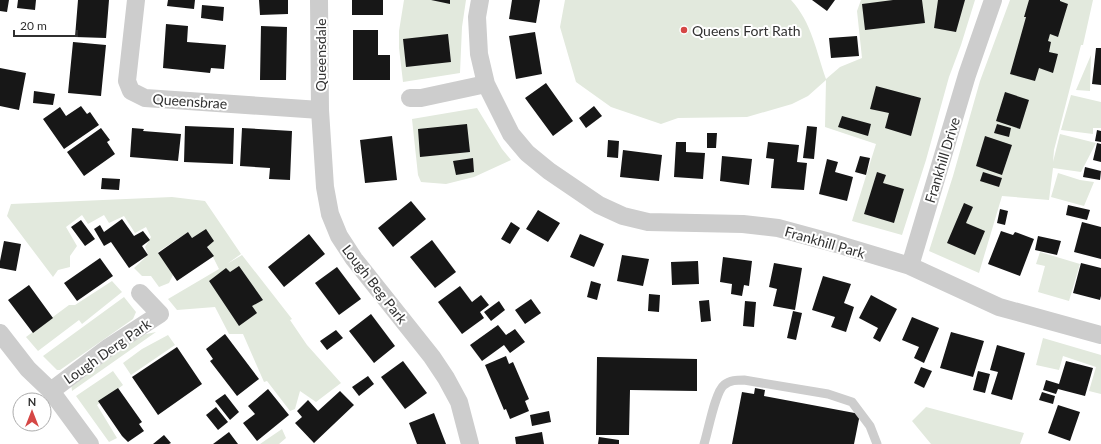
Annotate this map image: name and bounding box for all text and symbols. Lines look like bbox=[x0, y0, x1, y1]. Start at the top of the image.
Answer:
scale bar bbox=[14, 12, 77, 38]
text: 20 m bbox=[20, 18, 47, 33]
street label: Queensdale bbox=[312, 18, 329, 92]
place label: Queens Fort Rath bbox=[692, 22, 800, 39]
marker: Queens Fort Rath bbox=[679, 25, 689, 35]
street label: Queensbrae bbox=[152, 90, 228, 112]
street label: Frankhill Drive bbox=[921, 115, 963, 205]
street label: Frankhill Park bbox=[783, 222, 868, 262]
street label: Lough Beg Park bbox=[339, 241, 412, 328]
street label: Lough Derg Park bbox=[60, 314, 154, 387]
north arrow bbox=[12, 392, 52, 432]
text: N bbox=[28, 395, 36, 408]

